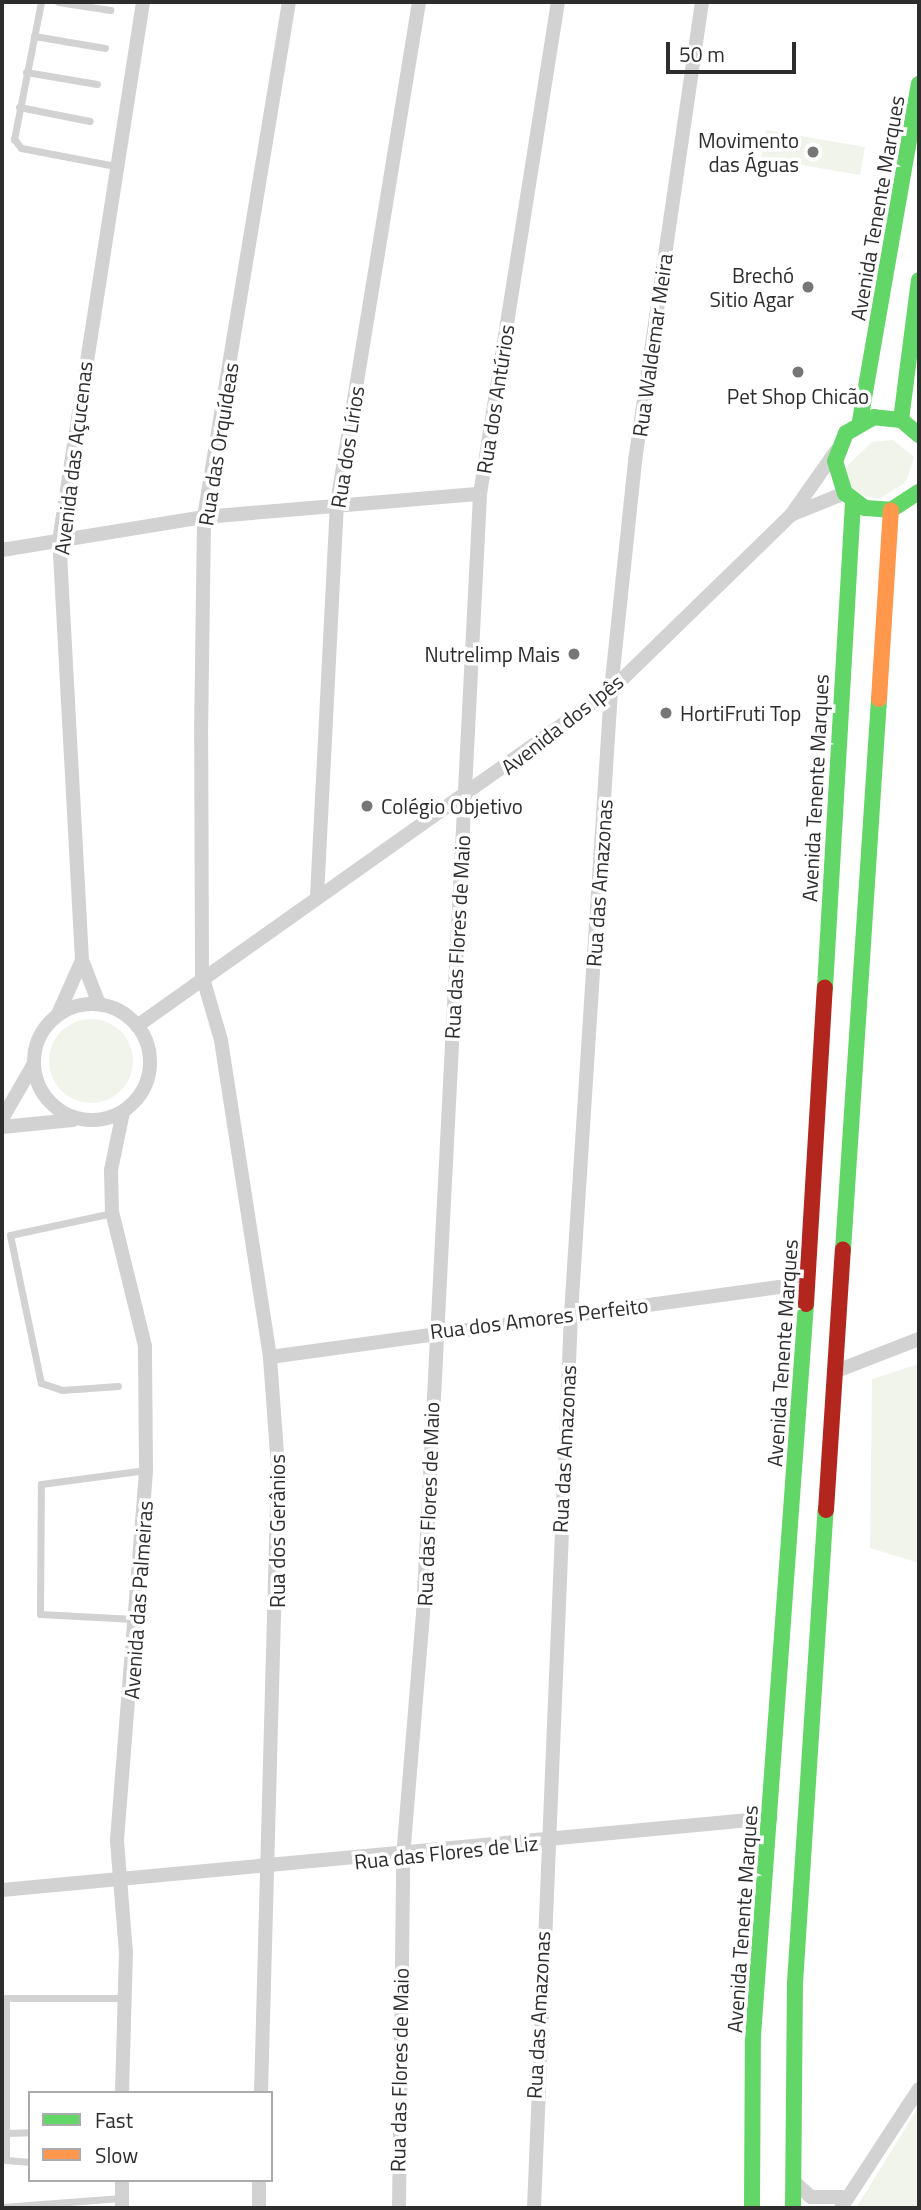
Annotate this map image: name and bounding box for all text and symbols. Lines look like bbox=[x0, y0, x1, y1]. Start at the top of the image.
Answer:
scale bar bbox=[669, 28, 799, 72]
text: 50 m bbox=[679, 38, 725, 70]
street label: Avenida Tenente Marques bbox=[845, 94, 909, 322]
place label: Movimento das Águas bbox=[698, 127, 799, 177]
marker: Movimento das Águas bbox=[805, 144, 821, 160]
street label: Rua Waldemar Meira bbox=[627, 252, 677, 438]
place label: Brechó Sitio Agar bbox=[709, 262, 794, 312]
marker: Brechó Sitio Agar bbox=[800, 279, 816, 295]
street label: Rua dos Antúrios bbox=[471, 323, 519, 475]
street label: Avenida das Açucenas bbox=[49, 360, 97, 556]
street label: Rua das Orquídeas bbox=[193, 361, 243, 527]
marker: Pet Shop Chicão bbox=[790, 364, 806, 380]
place label: Pet Shop Chicão bbox=[727, 383, 869, 409]
street label: Rua dos Lírios bbox=[325, 384, 369, 510]
place label: Nutrelimp Mais bbox=[424, 641, 560, 667]
marker: Nutrelimp Mais bbox=[566, 646, 582, 662]
street label: Avenida dos Ipês bbox=[496, 669, 628, 779]
street label: Avenida Tenente Marques bbox=[796, 674, 834, 902]
place label: HortiFruti Top bbox=[680, 700, 801, 726]
marker: HortiFruti Top bbox=[658, 705, 674, 721]
place label: Colégio Objetivo bbox=[381, 793, 523, 819]
marker: Colégio Objetivo bbox=[359, 798, 375, 814]
street label: Rua das Amazonas bbox=[581, 798, 617, 968]
street label: Rua das Flores de Maio bbox=[439, 834, 475, 1040]
street label: Avenida Tenente Marques bbox=[761, 1238, 803, 1468]
street label: Rua dos Amores Perfeito bbox=[428, 1292, 650, 1344]
street label: Rua das Amazonas bbox=[547, 1364, 581, 1534]
street label: Rua das Flores de Maio bbox=[412, 1401, 444, 1607]
street label: Rua dos Gerânios bbox=[264, 1454, 290, 1608]
street label: Avenida das Palmeiras bbox=[118, 1500, 158, 1700]
street label: Avenida Tenente Marques bbox=[721, 1804, 763, 2034]
street label: Rua das Flores de Liz bbox=[353, 1830, 539, 1874]
street label: Rua das Amazonas bbox=[521, 1930, 555, 2100]
street label: Rua das Flores de Maio bbox=[385, 1968, 413, 2172]
legend bbox=[28, 2091, 273, 2182]
text: Fast bbox=[95, 2104, 133, 2136]
text: Slow bbox=[95, 2139, 138, 2171]

